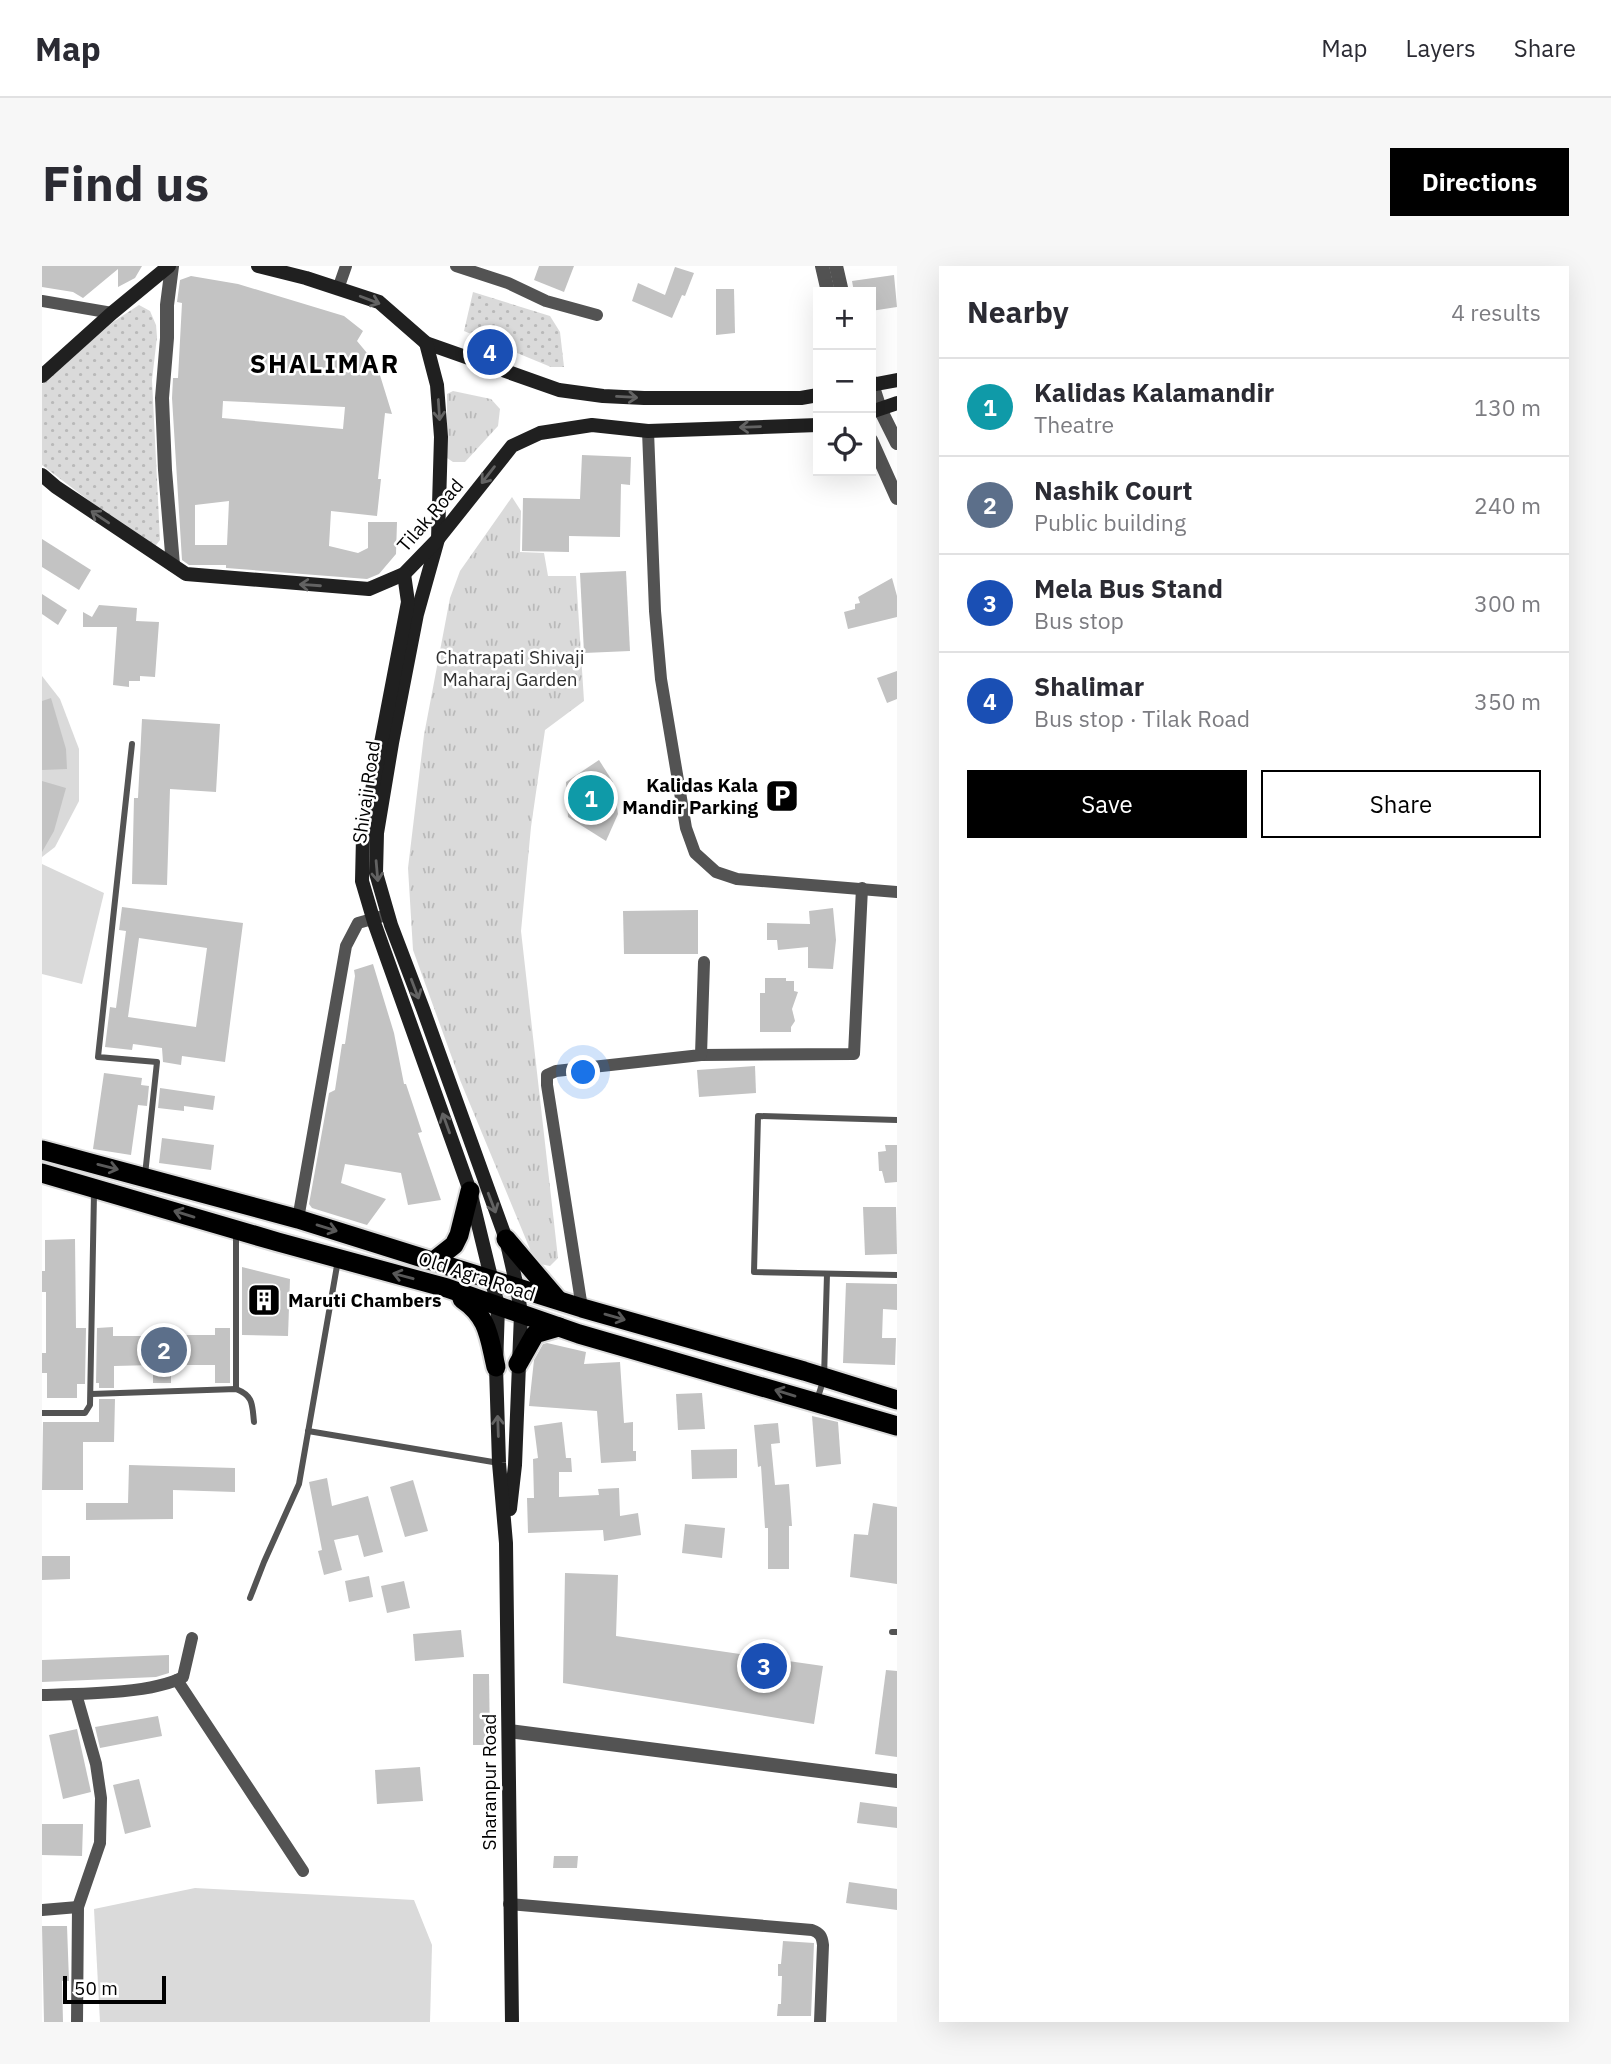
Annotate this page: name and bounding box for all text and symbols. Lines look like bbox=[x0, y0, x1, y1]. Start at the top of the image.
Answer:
text: Map bbox=[35, 27, 101, 70]
text: Map bbox=[1321, 32, 1368, 64]
text: Layers bbox=[1406, 32, 1476, 64]
text: Share bbox=[1514, 32, 1576, 64]
button: Directions bbox=[1390, 148, 1569, 216]
text: Find us bbox=[42, 151, 209, 214]
map controls bbox=[813, 287, 876, 476]
button: + bbox=[813, 287, 876, 350]
text: Nearby bbox=[967, 292, 1069, 331]
one-way arrow bbox=[359, 295, 380, 308]
text: 4 results bbox=[1451, 297, 1541, 327]
pin: 4 bbox=[467, 326, 513, 378]
district label: SHALIMAR bbox=[250, 346, 400, 380]
button: − bbox=[813, 350, 876, 413]
text: Kalidas Kalamandir bbox=[1034, 375, 1274, 409]
one-way arrow bbox=[615, 391, 637, 404]
text: 1 bbox=[983, 392, 997, 422]
text: 130 m bbox=[1474, 392, 1541, 422]
one-way arrow bbox=[433, 398, 446, 420]
text: Theatre bbox=[1034, 409, 1114, 439]
button: locate bbox=[813, 413, 876, 476]
one-way arrow bbox=[739, 421, 762, 434]
one-way arrow bbox=[481, 465, 496, 484]
street label: Tilak Road bbox=[392, 473, 468, 557]
text: Nashik Court bbox=[1034, 473, 1192, 507]
text: 2 bbox=[983, 490, 997, 520]
text: 240 m bbox=[1474, 490, 1541, 520]
text: Public building bbox=[1034, 507, 1186, 537]
one-way arrow bbox=[91, 509, 110, 524]
text: Mela Bus Stand bbox=[1034, 571, 1223, 605]
one-way arrow bbox=[299, 578, 321, 591]
text: 3 bbox=[983, 588, 997, 618]
text: 300 m bbox=[1474, 588, 1541, 618]
text: Bus stop bbox=[1034, 605, 1124, 635]
park label: Chatrapati Shivaji Maharaj Garden bbox=[436, 645, 584, 691]
text: Shalimar bbox=[1034, 669, 1144, 703]
text: 4 bbox=[983, 686, 997, 716]
text: 350 m bbox=[1474, 686, 1541, 716]
text: Bus stop · Tilak Road bbox=[1034, 703, 1250, 733]
street label: Shivaji Road bbox=[347, 739, 385, 845]
button: Save bbox=[967, 770, 1247, 838]
button: Share bbox=[1261, 770, 1541, 838]
pin: 1 bbox=[568, 772, 614, 824]
place label: Kalidas Kala Mandir Parking bbox=[622, 773, 759, 819]
parking icon: Kalidas Kala Mandir Parking bbox=[763, 777, 801, 815]
one-way arrow bbox=[371, 859, 384, 882]
one-way arrow bbox=[410, 977, 423, 999]
your location bbox=[566, 1055, 600, 1089]
one-way arrow bbox=[439, 1112, 451, 1134]
one-way arrow bbox=[96, 1161, 119, 1174]
one-way arrow bbox=[486, 1192, 499, 1213]
one-way arrow bbox=[174, 1207, 196, 1220]
one-way arrow bbox=[316, 1222, 338, 1235]
street label: Old Agra Road bbox=[415, 1246, 539, 1306]
one-way arrow bbox=[392, 1269, 415, 1282]
building icon: Maruti Chambers bbox=[245, 1281, 283, 1319]
place label: Maruti Chambers bbox=[288, 1288, 442, 1312]
one-way arrow bbox=[603, 1311, 626, 1324]
pin: 2 bbox=[141, 1324, 187, 1376]
one-way arrow bbox=[774, 1385, 796, 1398]
one-way arrow bbox=[492, 1414, 505, 1437]
pin: 3 bbox=[741, 1640, 787, 1692]
street label: Sharanpur Road bbox=[477, 1714, 501, 1850]
scale bar bbox=[63, 1973, 166, 2005]
text: 50 m bbox=[74, 1976, 118, 2000]

